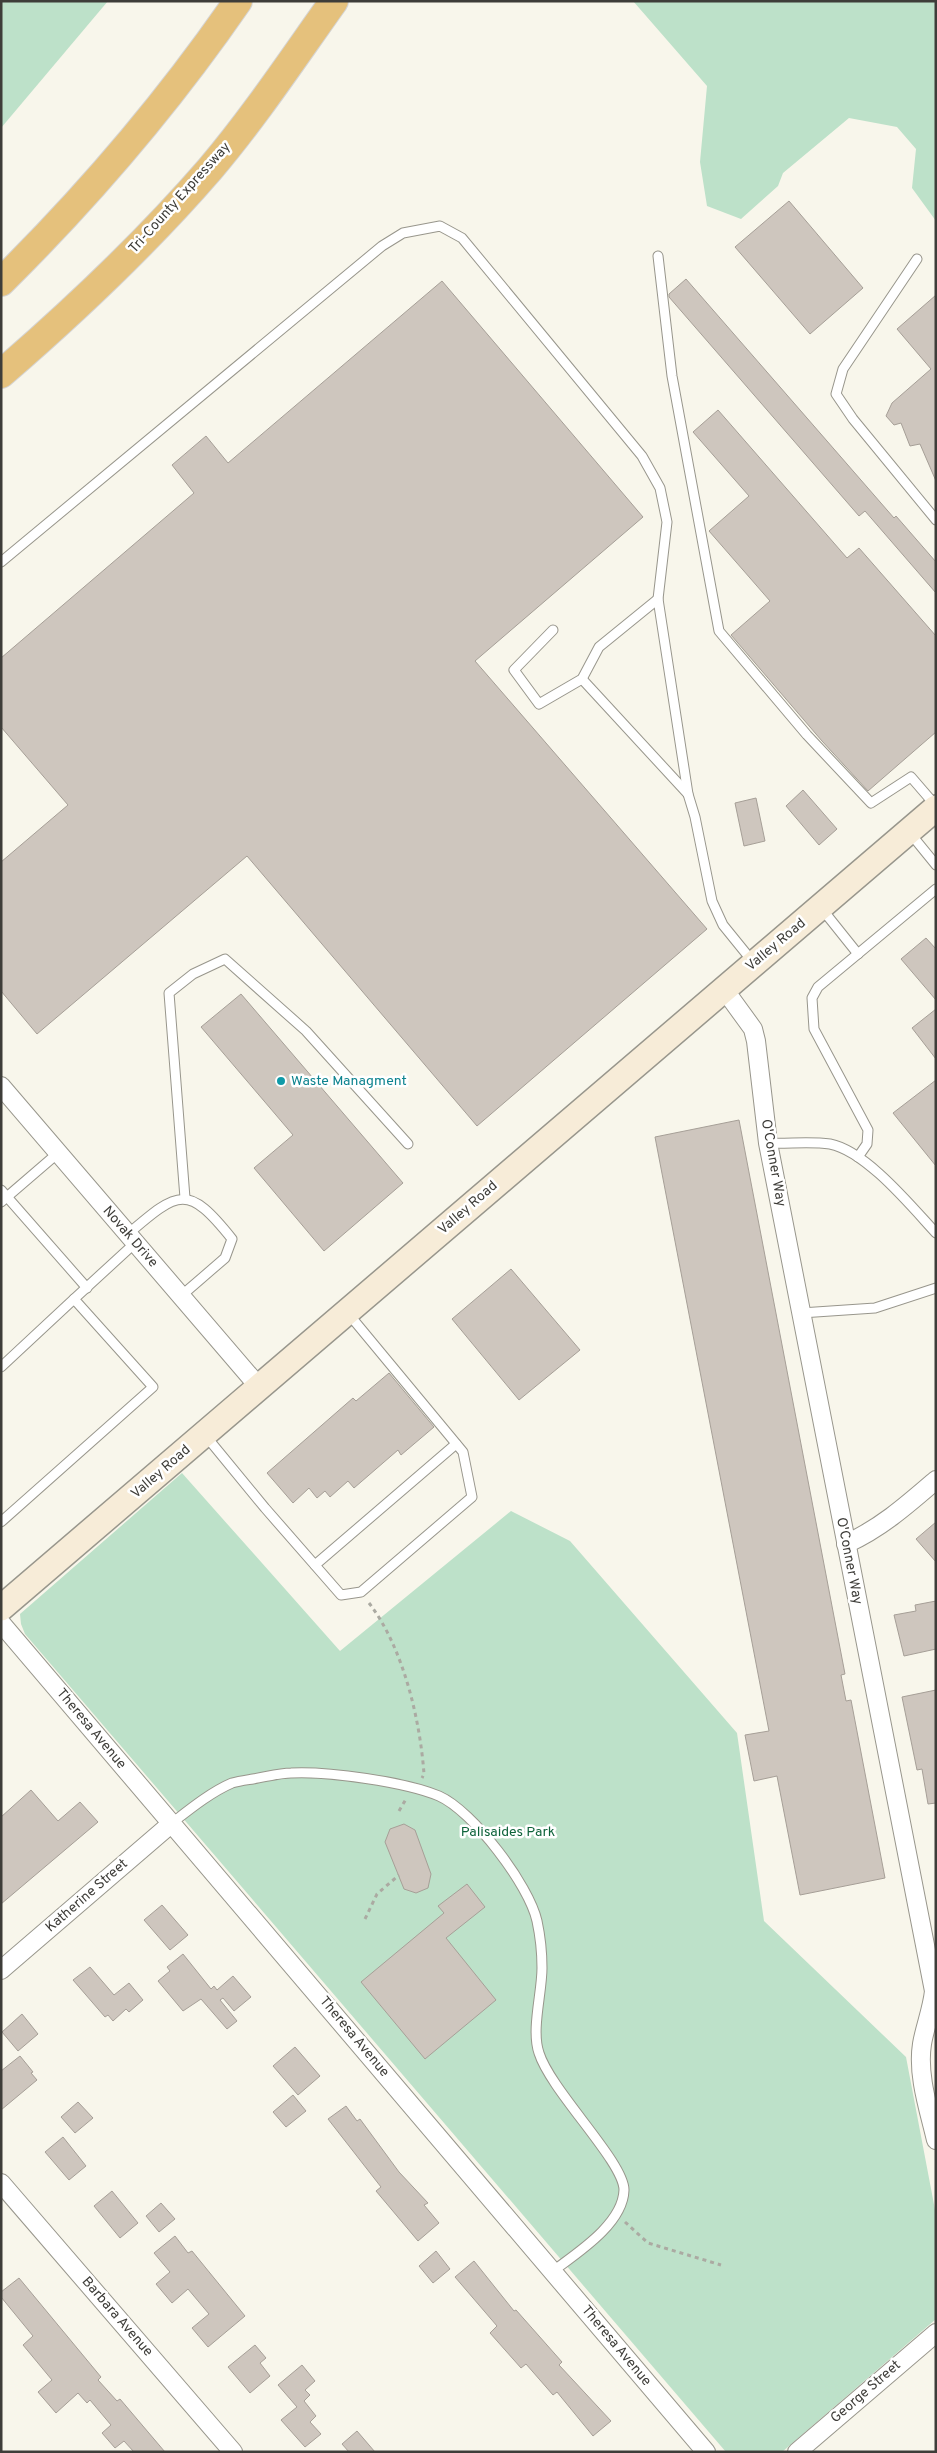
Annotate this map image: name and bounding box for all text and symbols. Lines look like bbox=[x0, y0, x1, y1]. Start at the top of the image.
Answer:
street label: Tri-County Expressway bbox=[126, 139, 234, 257]
street label: Valley Road bbox=[742, 915, 810, 975]
place label: Waste Managment bbox=[291, 1073, 407, 1090]
marker: Waste Managment bbox=[275, 1075, 287, 1087]
street label: O'Conner Way bbox=[757, 1118, 789, 1208]
street label: Valley Road bbox=[435, 1178, 501, 1238]
street label: Novak Drive bbox=[99, 1203, 161, 1271]
street label: Valley Road bbox=[128, 1442, 194, 1502]
street label: O'Conner Way bbox=[832, 1516, 866, 1606]
street label: Theresa Avenue bbox=[52, 1685, 130, 1773]
park label: Palisaides Park bbox=[461, 1824, 555, 1841]
street label: Katherine Street bbox=[42, 1856, 132, 1936]
street label: Theresa Avenue bbox=[315, 1993, 393, 2081]
street label: Barbara Avenue bbox=[78, 2274, 156, 2360]
street label: Theresa Avenue bbox=[577, 2302, 655, 2390]
street label: George Street bbox=[827, 2357, 905, 2427]

